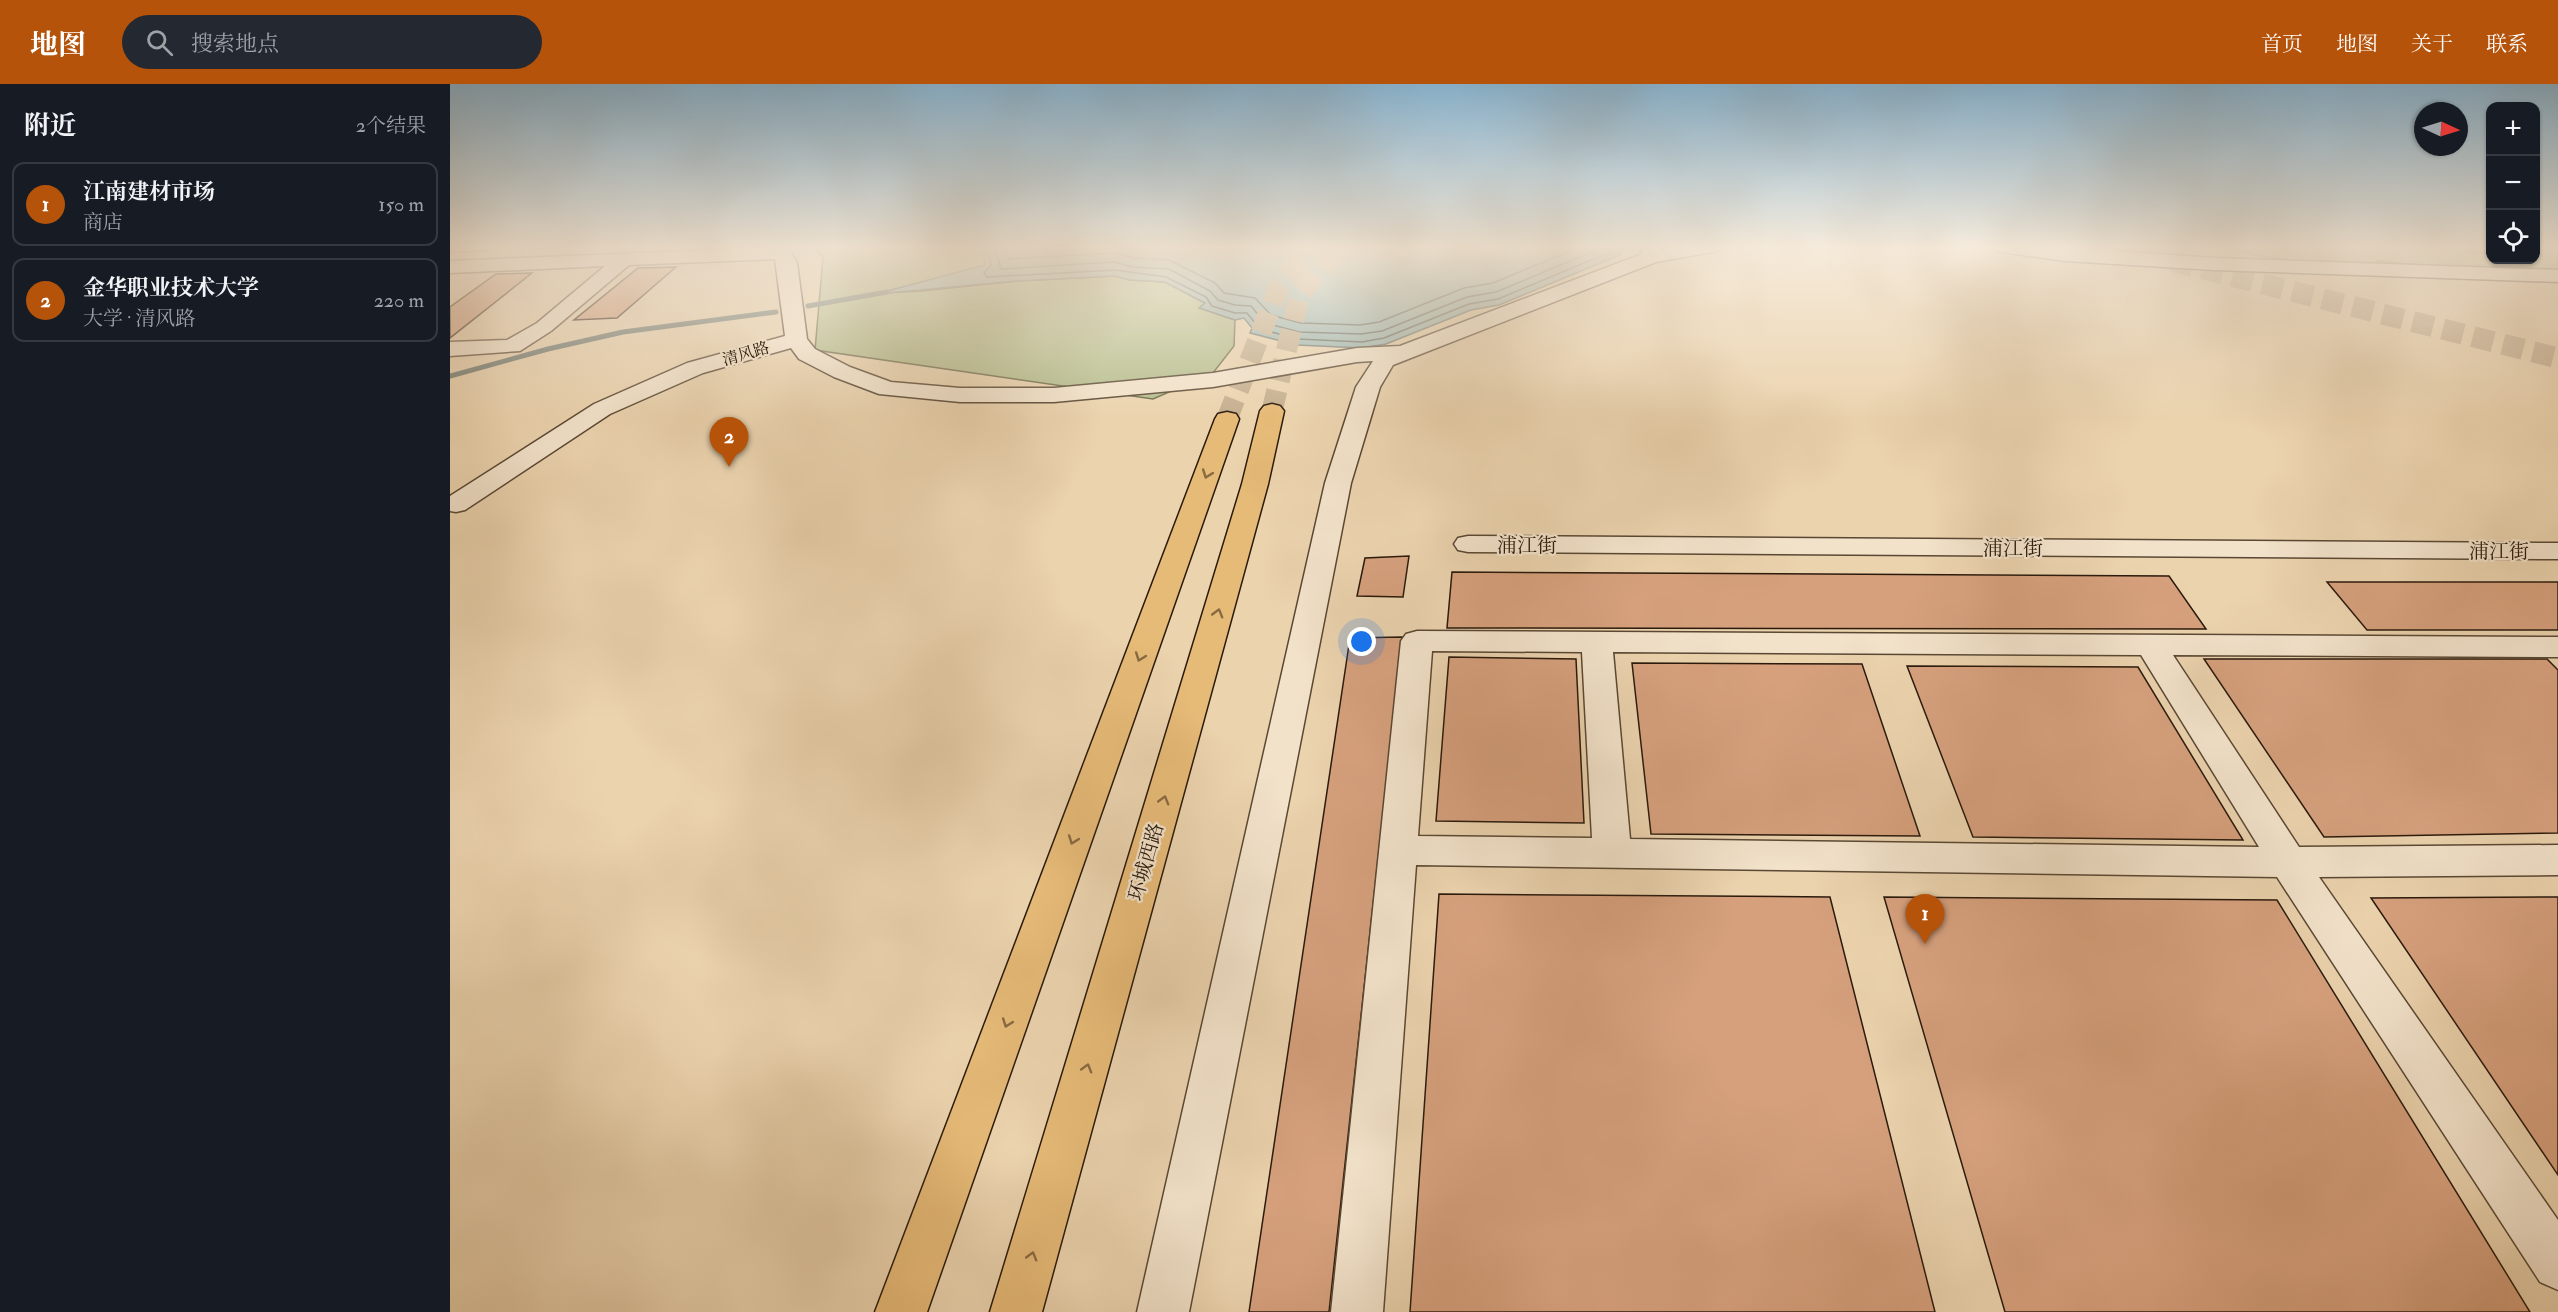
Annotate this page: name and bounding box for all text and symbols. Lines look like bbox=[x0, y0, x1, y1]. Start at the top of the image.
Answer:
search box bbox=[122, 15, 542, 69]
icon: search bbox=[143, 26, 176, 59]
text: 地图 bbox=[30, 28, 86, 63]
text: 搜索地点 bbox=[191, 30, 279, 58]
text: 首页 bbox=[2261, 31, 2303, 58]
text: 地图 bbox=[2336, 31, 2378, 58]
text: 关于 bbox=[2411, 31, 2453, 58]
text: 联系 bbox=[2486, 31, 2528, 58]
north arrow bbox=[2414, 102, 2468, 156]
map controls bbox=[2486, 102, 2540, 264]
button: + bbox=[2486, 102, 2540, 156]
text: 附近 bbox=[24, 110, 76, 142]
text: 2个结果 bbox=[356, 113, 426, 138]
button: − bbox=[2486, 156, 2540, 210]
text: 江南建材市场 bbox=[83, 178, 215, 206]
text: 1 bbox=[42, 192, 49, 217]
text: 150 m bbox=[378, 192, 424, 217]
text: 商店 bbox=[83, 210, 123, 235]
button: locate bbox=[2486, 210, 2540, 264]
text: 金华职业技术大学 bbox=[83, 274, 259, 302]
text: 2 bbox=[40, 288, 51, 313]
text: 220 m bbox=[374, 288, 424, 313]
text: 大学 · 清风路 bbox=[83, 306, 195, 331]
street label: 清风路 bbox=[720, 338, 772, 370]
pin: 2 bbox=[710, 418, 748, 467]
one-way arrow bbox=[1202, 468, 1215, 479]
street label: 浦江街 bbox=[1497, 533, 1557, 558]
street label: 浦江街 bbox=[1983, 536, 2043, 561]
street label: 浦江街 bbox=[2469, 539, 2529, 564]
one-way arrow bbox=[1211, 608, 1223, 619]
your location bbox=[1347, 627, 1376, 656]
one-way arrow bbox=[1135, 651, 1148, 662]
one-way arrow bbox=[1157, 796, 1169, 806]
street label: 环城西路 bbox=[1123, 820, 1169, 904]
one-way arrow bbox=[1068, 834, 1081, 845]
pin: 1 bbox=[1906, 894, 1944, 944]
one-way arrow bbox=[1001, 1018, 1014, 1028]
one-way arrow bbox=[1079, 1064, 1092, 1074]
one-way arrow bbox=[1025, 1251, 1037, 1262]

